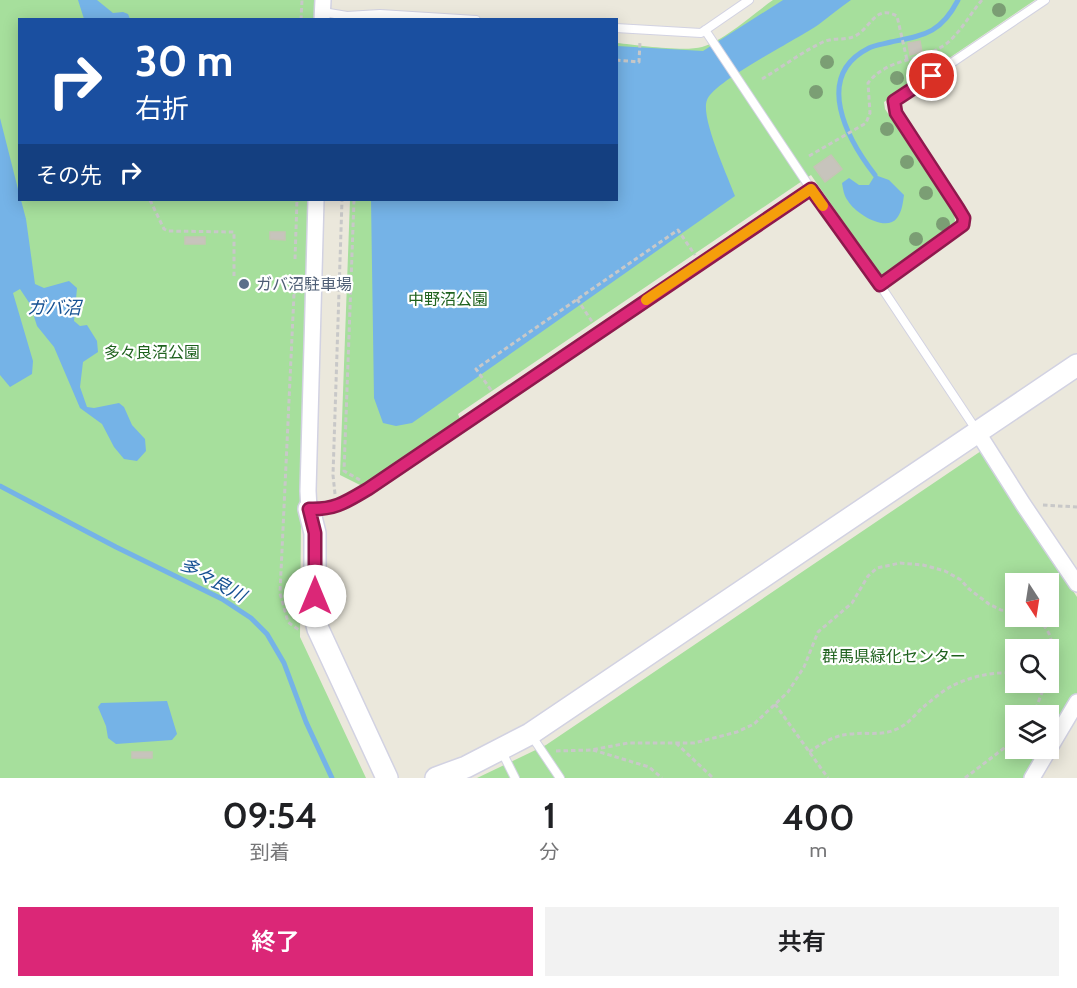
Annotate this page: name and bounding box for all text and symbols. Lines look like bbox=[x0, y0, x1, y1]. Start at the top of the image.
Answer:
text: 30 m bbox=[135, 35, 233, 87]
icon: right bbox=[36, 42, 114, 120]
pin bbox=[906, 50, 957, 101]
icon: arrive bbox=[915, 59, 948, 92]
text: 右折 bbox=[135, 92, 189, 125]
icon: right bbox=[114, 156, 147, 189]
text: その先 bbox=[36, 162, 102, 189]
place label: ガバ沼駐車場 bbox=[256, 275, 352, 294]
marker: ガバ沼駐車場 bbox=[237, 277, 251, 291]
park label: 中野沼公園 bbox=[408, 290, 488, 309]
water label: ガバ沼 bbox=[27, 297, 84, 319]
park label: 多々良沼公園 bbox=[104, 343, 200, 362]
water label: 多々良川 bbox=[176, 553, 252, 608]
position arrow bbox=[283, 564, 347, 628]
north arrow bbox=[1005, 573, 1059, 627]
map controls bbox=[1005, 573, 1059, 759]
button: search bbox=[1005, 639, 1059, 693]
park label: 群馬県緑化センター bbox=[822, 647, 966, 666]
button: layers bbox=[1005, 705, 1059, 759]
text: 09:54 bbox=[222, 793, 317, 837]
text: 1 bbox=[543, 793, 556, 837]
text: 400 bbox=[782, 795, 854, 839]
text: m bbox=[810, 838, 827, 862]
text: 到着 bbox=[250, 840, 290, 864]
text: 分 bbox=[540, 840, 560, 864]
button: 終了 bbox=[18, 907, 533, 976]
button: 共有 bbox=[545, 907, 1059, 976]

